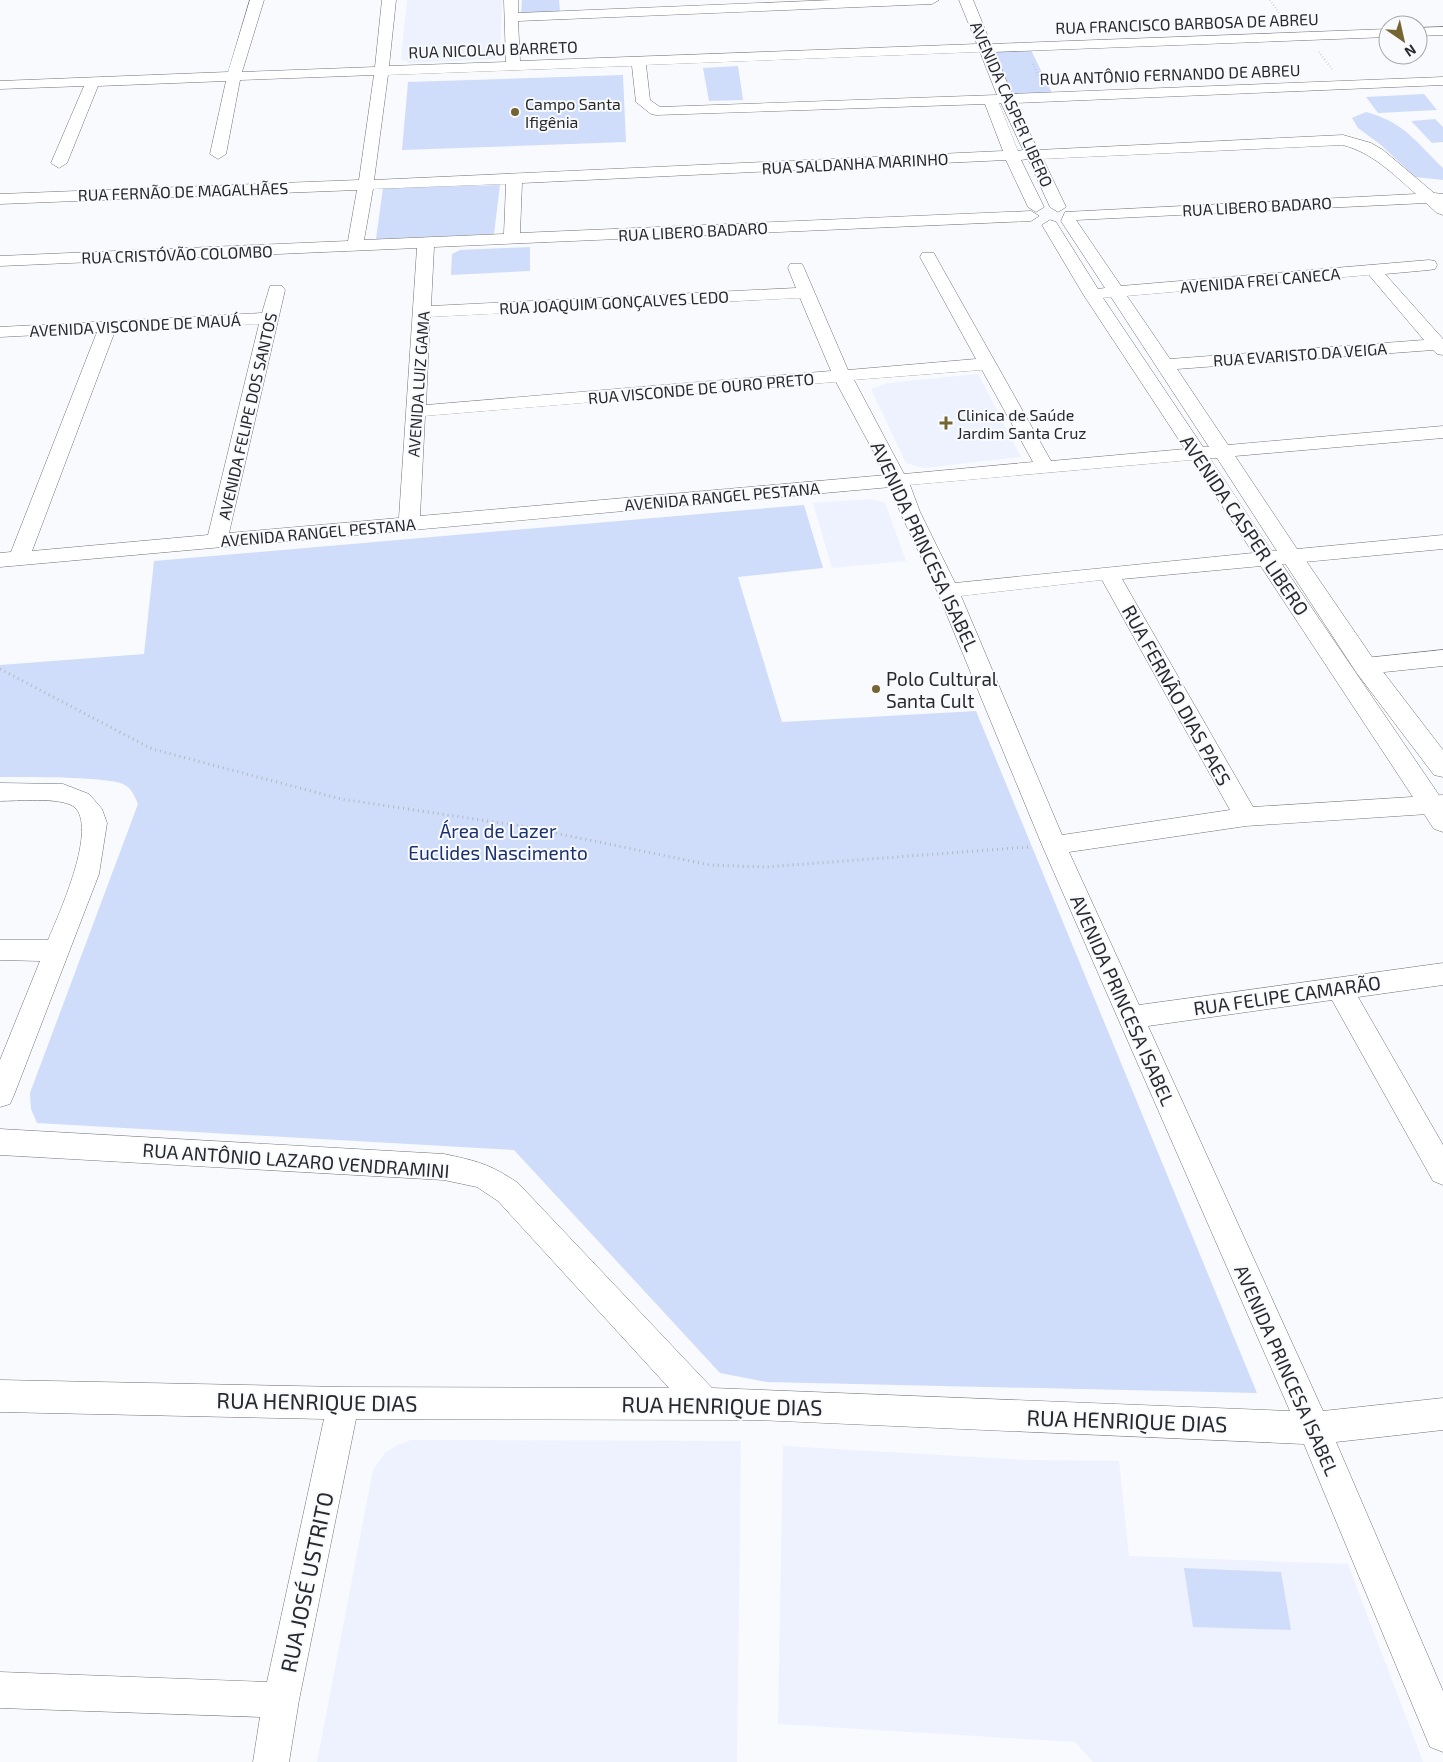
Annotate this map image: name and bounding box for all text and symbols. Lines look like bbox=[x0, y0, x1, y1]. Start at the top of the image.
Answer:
street label: RUA FRANCISCO BARBOSA DE ABREU bbox=[1055, 9, 1319, 37]
north arrow bbox=[1378, 15, 1428, 65]
street label: AVENIDA CASPER LIBERO bbox=[967, 18, 1057, 190]
street label: RUA NICOLAU BARRETO bbox=[408, 37, 578, 61]
text: N bbox=[1402, 41, 1419, 61]
street label: RUA ANTÔNIO FERNANDO DE ABREU bbox=[1039, 60, 1301, 88]
place label: Campo Santa Ifigênia bbox=[525, 94, 621, 131]
marker: Campo Santa Ifigênia bbox=[509, 106, 521, 118]
street label: RUA SALDANHA MARINHO bbox=[761, 149, 949, 177]
street label: RUA FERNÃO DE MAGALHÃES bbox=[78, 178, 288, 204]
street label: RUA LIBERO BADARO bbox=[1182, 193, 1332, 219]
street label: RUA LIBERO BADARO bbox=[618, 218, 768, 244]
street label: RUA CRISTÓVÃO COLOMBO bbox=[81, 241, 273, 267]
street label: AVENIDA FREI CANECA bbox=[1179, 264, 1341, 296]
street label: RUA JOAQUIM GONÇALVES LEDO bbox=[499, 286, 729, 319]
street label: AVENIDA VISCONDE DE MAUÁ bbox=[29, 310, 241, 340]
street label: AVENIDA LUIZ GAMA bbox=[403, 310, 433, 458]
street label: AVENIDA FELIPE DOS SANTOS bbox=[214, 311, 280, 521]
street label: RUA EVARISTO DA VEIGA bbox=[1212, 338, 1388, 370]
street label: RUA VISCONDE DE OURO PRETO bbox=[587, 369, 815, 407]
place label: Clinica de Saúde Jardim Santa Cruz bbox=[957, 405, 1087, 442]
marker: Clinica de Saúde Jardim Santa Cruz bbox=[939, 416, 953, 430]
street label: AVENIDA CASPER LIBERO bbox=[1176, 430, 1314, 620]
street label: AVENIDA PRINCESA ISABEL bbox=[866, 438, 984, 655]
street label: AVENIDA RANGEL PESTANA bbox=[624, 478, 820, 514]
street label: AVENIDA RANGEL PESTANA bbox=[220, 514, 416, 550]
street label: RUA FERNÃO DIAS PAES bbox=[1118, 601, 1236, 789]
place label: Polo Cultural Santa Cult bbox=[886, 667, 998, 712]
marker: Polo Cultural Santa Cult bbox=[870, 683, 882, 695]
park label: Área de Lazer Euclides Nascimento bbox=[408, 819, 588, 864]
street label: AVENIDA PRINCESA ISABEL bbox=[1066, 891, 1180, 1109]
street label: RUA FELIPE CAMARÃO bbox=[1192, 970, 1382, 1020]
street label: RUA ANTÔNIO LAZARO VENDRAMINI bbox=[142, 1138, 450, 1182]
street label: AVENIDA PRINCESA ISABEL bbox=[1230, 1261, 1344, 1479]
street label: RUA HENRIQUE DIAS bbox=[216, 1386, 418, 1417]
street label: RUA HENRIQUE DIAS bbox=[621, 1390, 823, 1421]
street label: RUA HENRIQUE DIAS bbox=[1026, 1403, 1228, 1438]
street label: RUA JOSÉ USTRITO bbox=[274, 1489, 338, 1675]

